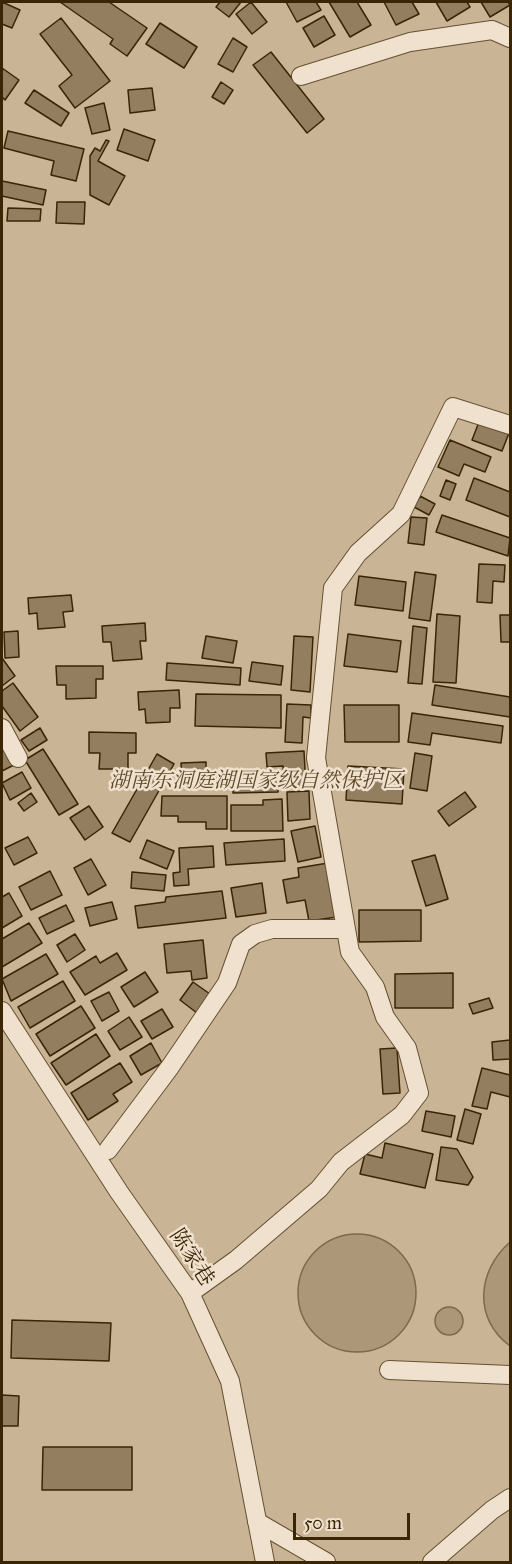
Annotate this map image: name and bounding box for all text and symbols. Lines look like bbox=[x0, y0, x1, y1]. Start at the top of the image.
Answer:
park label: 湖南东洞庭湖国家级自然保护区 bbox=[109, 769, 403, 795]
street label: 陈家巷 bbox=[163, 1225, 219, 1291]
scale bar bbox=[296, 1501, 413, 1539]
text: 50 m bbox=[304, 1512, 342, 1534]

